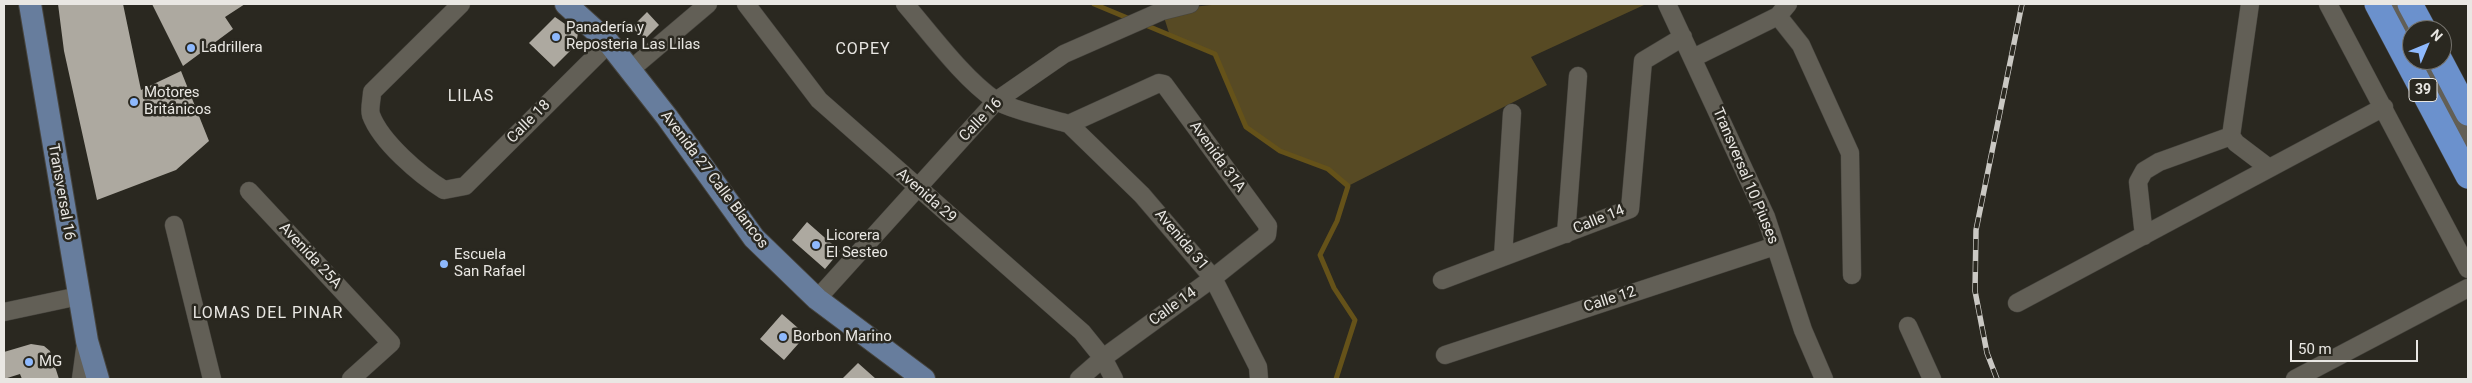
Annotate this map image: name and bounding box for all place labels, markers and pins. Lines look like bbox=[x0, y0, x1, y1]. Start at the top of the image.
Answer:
place label: Panadería y Reposteria Las Lilas bbox=[566, 19, 700, 54]
marker: Panadería y Reposteria Las Lilas bbox=[550, 31, 562, 43]
place label: Ladrillera bbox=[201, 39, 263, 57]
marker: Ladrillera bbox=[185, 42, 197, 54]
place label: Motores Británicos bbox=[144, 84, 211, 119]
marker: Motores Británicos bbox=[128, 96, 140, 108]
place label: Licorera El Sesteo bbox=[826, 227, 888, 262]
marker: Licorera El Sesteo bbox=[810, 239, 822, 251]
place label: Escuela San Rafael bbox=[454, 246, 525, 281]
marker: Escuela San Rafael bbox=[438, 258, 450, 270]
place label: Borbon Marino bbox=[793, 328, 892, 346]
marker: Borbon Marino bbox=[777, 331, 789, 343]
place label: MG bbox=[39, 353, 62, 371]
marker: MG bbox=[23, 356, 35, 368]

